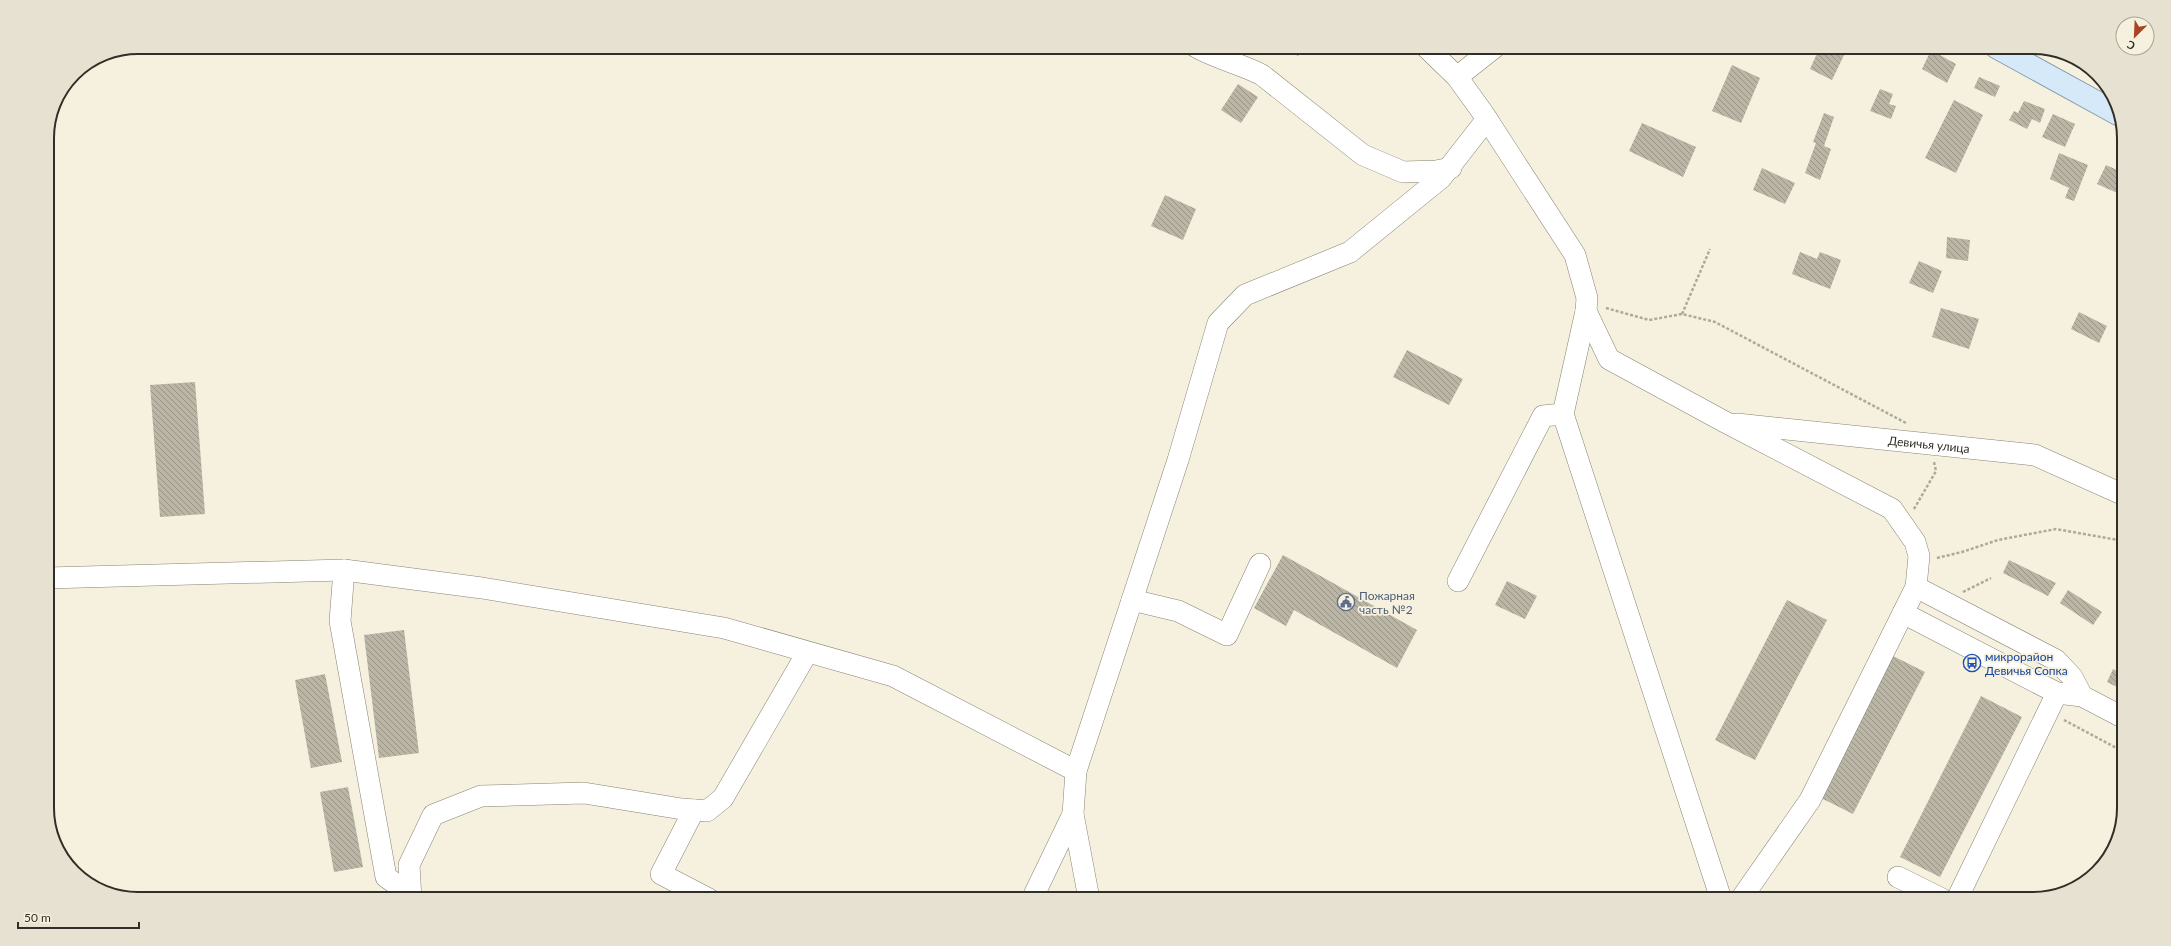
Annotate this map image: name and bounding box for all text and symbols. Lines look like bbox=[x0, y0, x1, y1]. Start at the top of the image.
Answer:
north arrow bbox=[2115, 16, 2155, 56]
text: С bbox=[2124, 38, 2137, 53]
street label: Девичья улица bbox=[1887, 432, 1971, 456]
place label: Пожарная часть №2 bbox=[1359, 588, 1415, 617]
public building icon: Пожарная часть №2 bbox=[1336, 592, 1356, 612]
place label: микрорайон Девичья Сопка bbox=[1985, 649, 2068, 678]
bus stop icon: микрорайон Девичья Сопка bbox=[1962, 653, 1982, 673]
scale bar bbox=[18, 904, 139, 930]
text: 50 m bbox=[24, 910, 51, 925]

